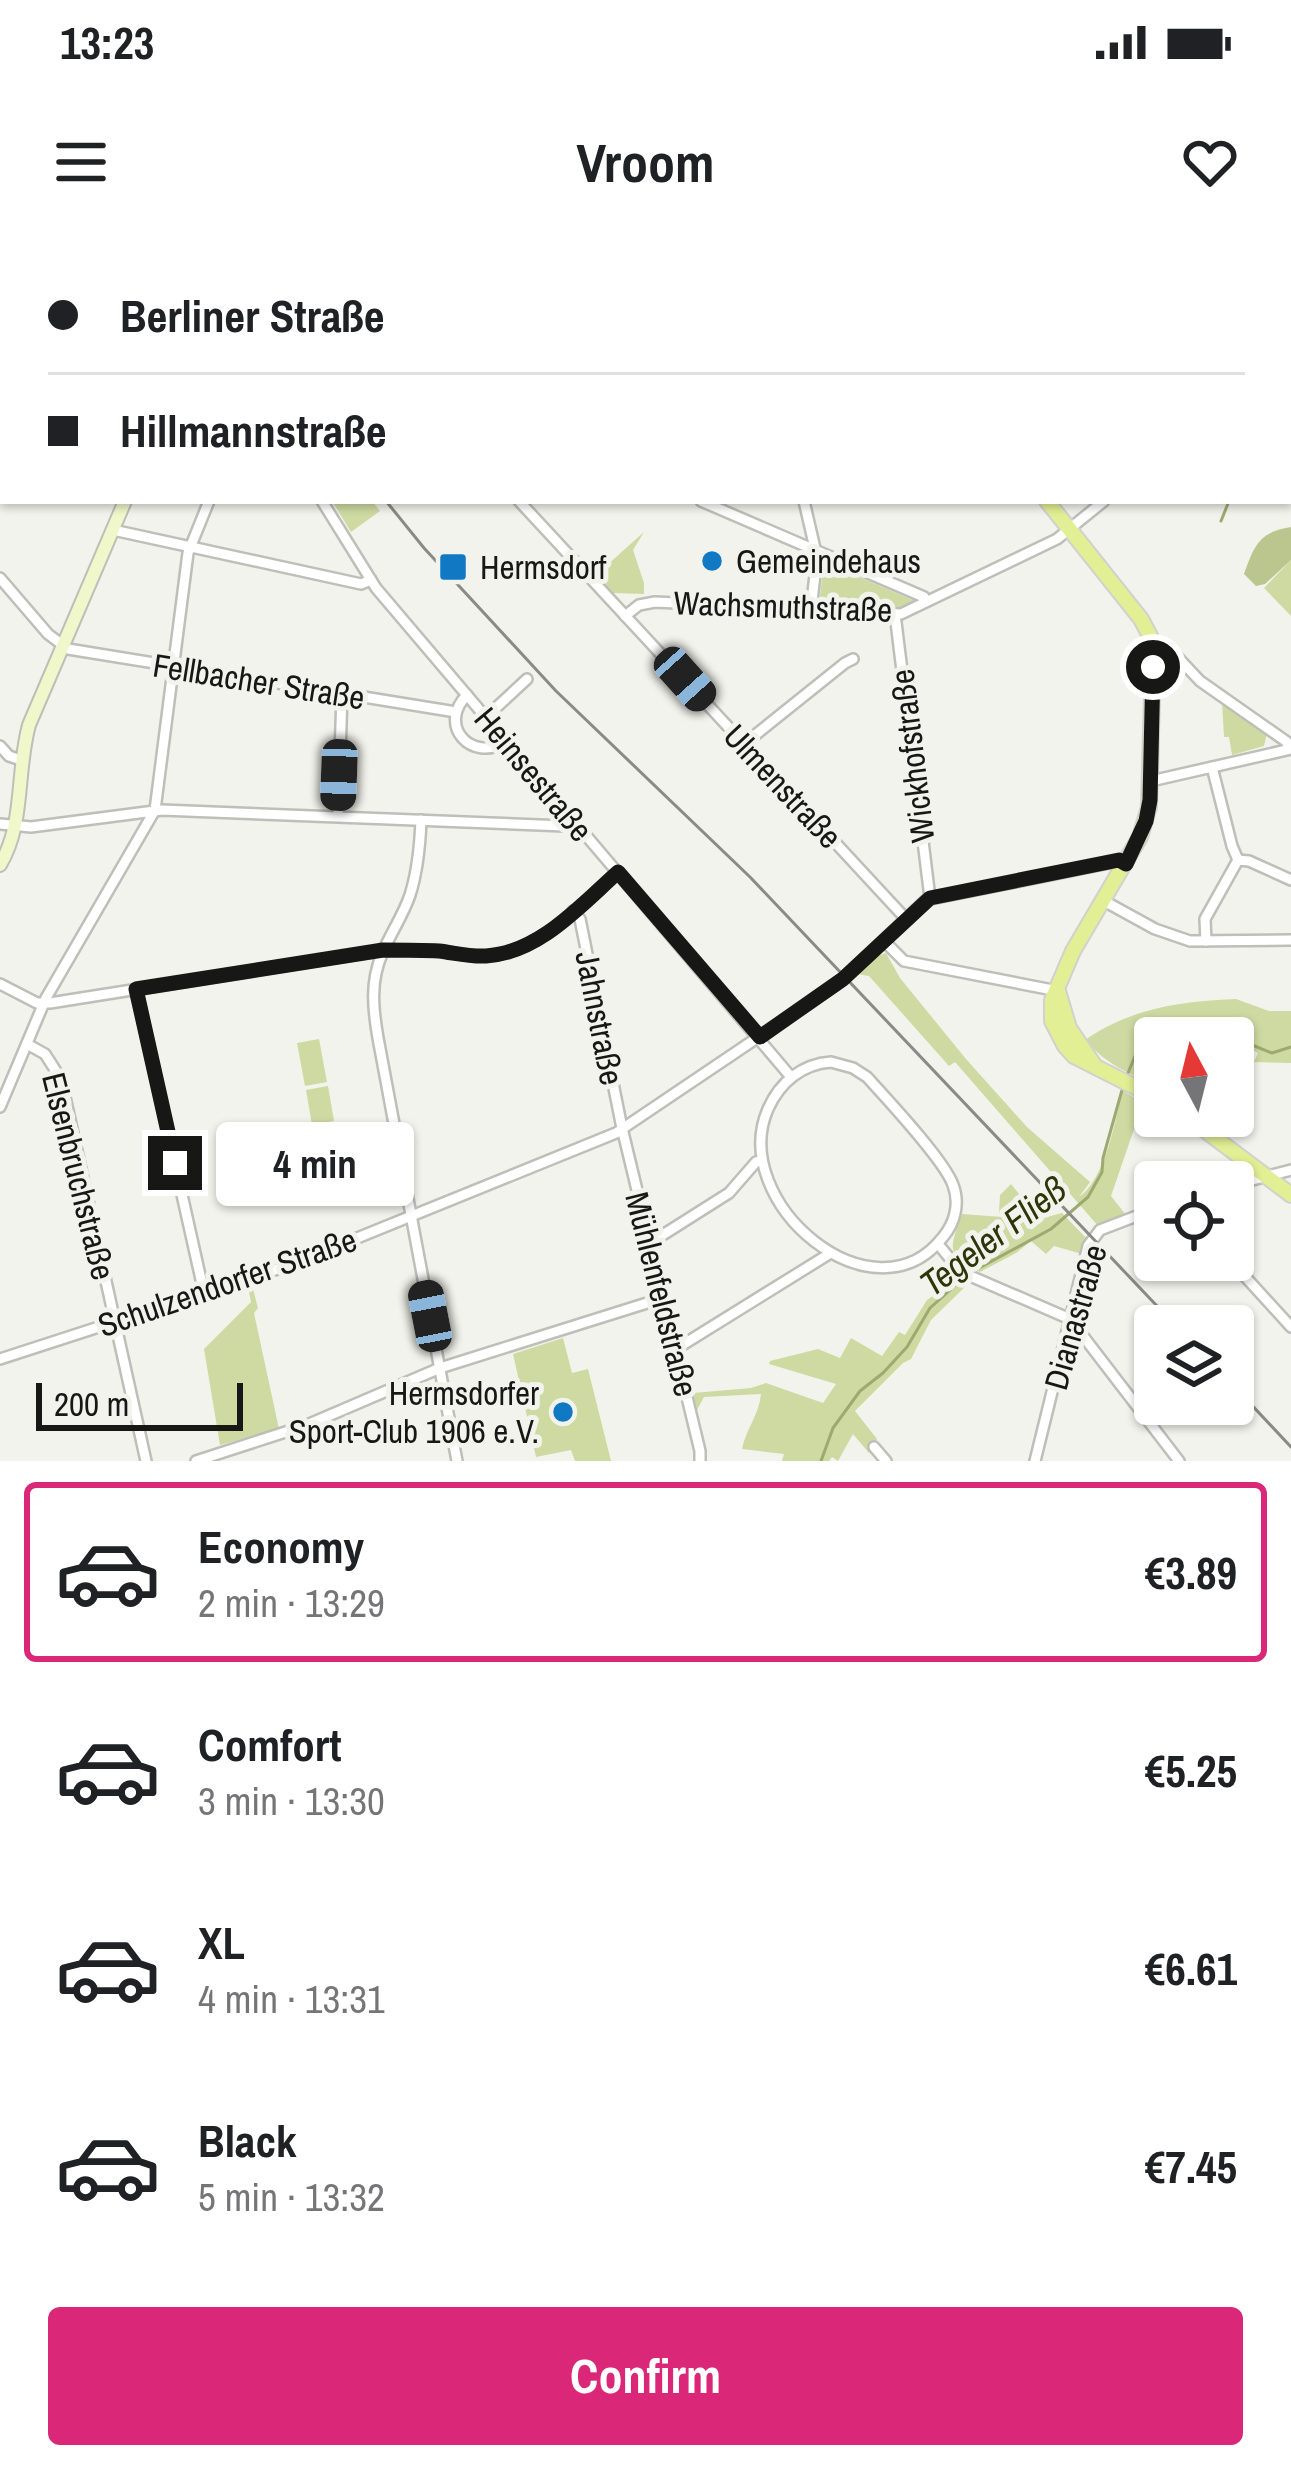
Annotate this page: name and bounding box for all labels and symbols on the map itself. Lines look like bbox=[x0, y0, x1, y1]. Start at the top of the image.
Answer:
place label: Gemeindehaus bbox=[736, 539, 921, 583]
place label: Hermsdorf bbox=[480, 545, 607, 589]
marker: Gemeindehaus bbox=[699, 548, 725, 574]
marker: Hermsdorf bbox=[437, 551, 469, 583]
street label: Wachsmuthstraße bbox=[673, 580, 893, 632]
car bbox=[648, 640, 722, 718]
route start bbox=[1126, 640, 1180, 694]
street label: Fellbacher Straße bbox=[150, 643, 368, 719]
street label: Wickhofstraße bbox=[880, 667, 944, 845]
street label: Heinsestraße bbox=[465, 698, 603, 850]
street label: Ulmenstraße bbox=[714, 714, 852, 858]
car bbox=[320, 738, 358, 812]
street label: Jahnstraße bbox=[565, 947, 635, 1089]
north arrow bbox=[1134, 1017, 1254, 1137]
street label: Elsenbruchstraße bbox=[32, 1068, 126, 1284]
callout: 4 min bbox=[217, 1121, 415, 1205]
route end bbox=[148, 1136, 202, 1190]
water label: Tegeler Fließ bbox=[910, 1165, 1076, 1307]
street label: Mühlenfeldstraße bbox=[615, 1187, 709, 1401]
street label: Schulzendorfer Straße bbox=[92, 1217, 362, 1347]
street label: Dianastraße bbox=[1033, 1239, 1117, 1395]
car bbox=[405, 1277, 455, 1355]
place label: Hermsdorfer Sport-Club 1906 e.V. bbox=[289, 1371, 539, 1453]
scale bar bbox=[36, 1377, 243, 1430]
marker: Hermsdorfer Sport-Club 1906 e.V. bbox=[550, 1399, 576, 1425]

